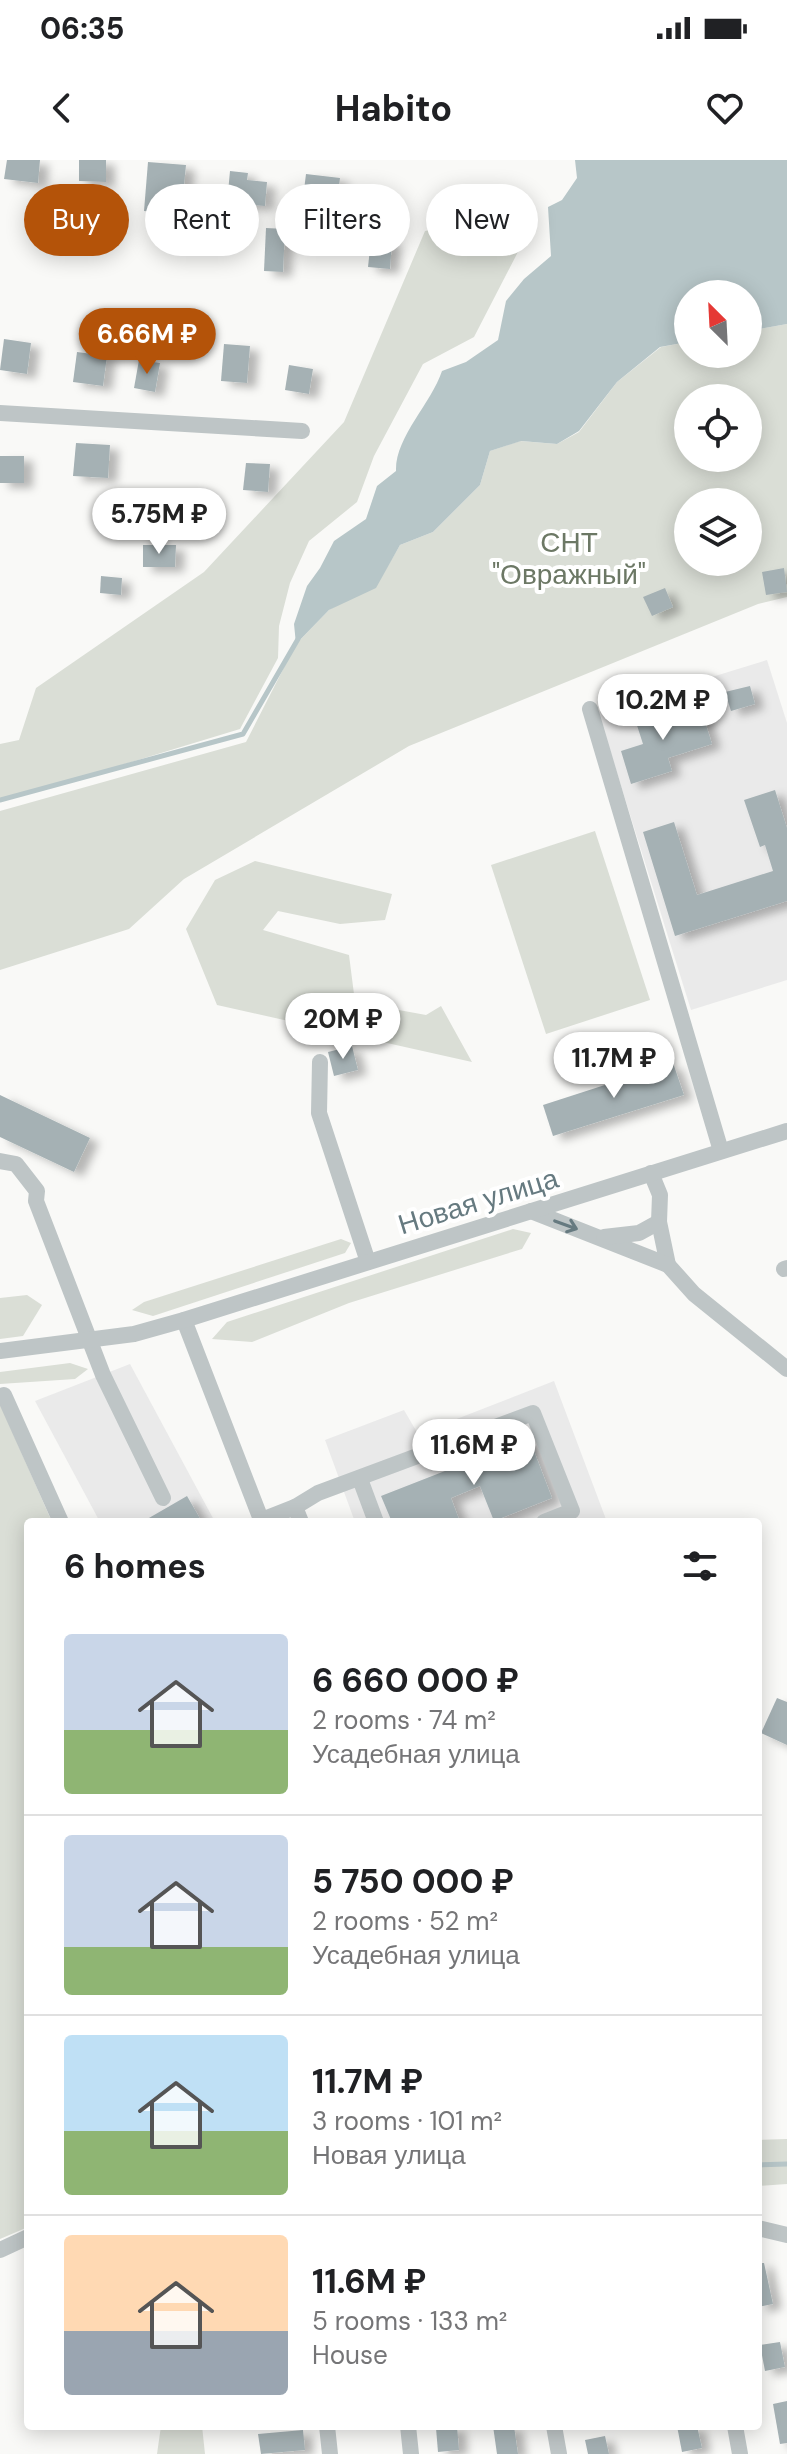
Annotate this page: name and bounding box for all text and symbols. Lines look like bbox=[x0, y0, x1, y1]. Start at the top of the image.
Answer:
text: 06:35 bbox=[40, 9, 125, 48]
text: Habito bbox=[335, 85, 452, 132]
icon: back bbox=[40, 86, 84, 130]
icon: heart bbox=[703, 86, 747, 130]
chip: Buy bbox=[24, 184, 129, 256]
chip: Rent bbox=[145, 184, 259, 256]
chip: Filters bbox=[275, 184, 410, 256]
chip: New bbox=[426, 184, 538, 256]
north arrow bbox=[674, 280, 762, 368]
map controls bbox=[674, 280, 762, 576]
pin: 6.66M ₽ bbox=[73, 308, 221, 376]
text: 6.66M ₽ bbox=[97, 317, 197, 351]
button: locate bbox=[674, 384, 762, 472]
pin: 5.75M ₽ bbox=[85, 488, 233, 556]
button: layers bbox=[674, 488, 762, 576]
text: 5.75M ₽ bbox=[110, 497, 208, 531]
park label: СНТ "Овражный" bbox=[492, 524, 646, 593]
pin: 10.2M ₽ bbox=[589, 674, 737, 742]
text: 10.2M ₽ bbox=[616, 683, 710, 717]
pin: 20M ₽ bbox=[287, 993, 399, 1061]
text: 20M ₽ bbox=[303, 1002, 383, 1036]
pin: 11.7M ₽ bbox=[540, 1032, 688, 1100]
text: 11.7M ₽ bbox=[572, 1041, 656, 1075]
street label: Новая улица bbox=[394, 1159, 563, 1243]
one-way arrow bbox=[553, 1218, 578, 1233]
pin: 11.6M ₽ bbox=[400, 1419, 548, 1487]
text: 11.6M ₽ bbox=[430, 1428, 518, 1462]
text: 6 homes bbox=[64, 1544, 206, 1589]
icon: filters bbox=[678, 1544, 722, 1588]
text: 6 660 000 ₽ bbox=[312, 1658, 519, 1703]
icon: home bbox=[128, 1666, 224, 1762]
text: 2 rooms · 74 m² bbox=[312, 1703, 496, 1737]
text: Усадебная улица bbox=[312, 1737, 520, 1771]
text: 5 750 000 ₽ bbox=[312, 1859, 514, 1904]
icon: home bbox=[128, 1867, 224, 1963]
text: 2 rooms · 52 m² bbox=[312, 1904, 498, 1938]
text: Усадебная улица bbox=[312, 1938, 520, 1972]
text: 11.7M ₽ bbox=[312, 2059, 423, 2104]
icon: home bbox=[128, 2067, 224, 2163]
text: 3 rooms · 101 m² bbox=[312, 2104, 502, 2138]
text: Новая улица bbox=[312, 2138, 466, 2172]
text: 11.6M ₽ bbox=[312, 2259, 426, 2304]
icon: home bbox=[128, 2267, 224, 2363]
text: 5 rooms · 133 m² bbox=[312, 2304, 507, 2338]
text: House bbox=[312, 2338, 388, 2372]

